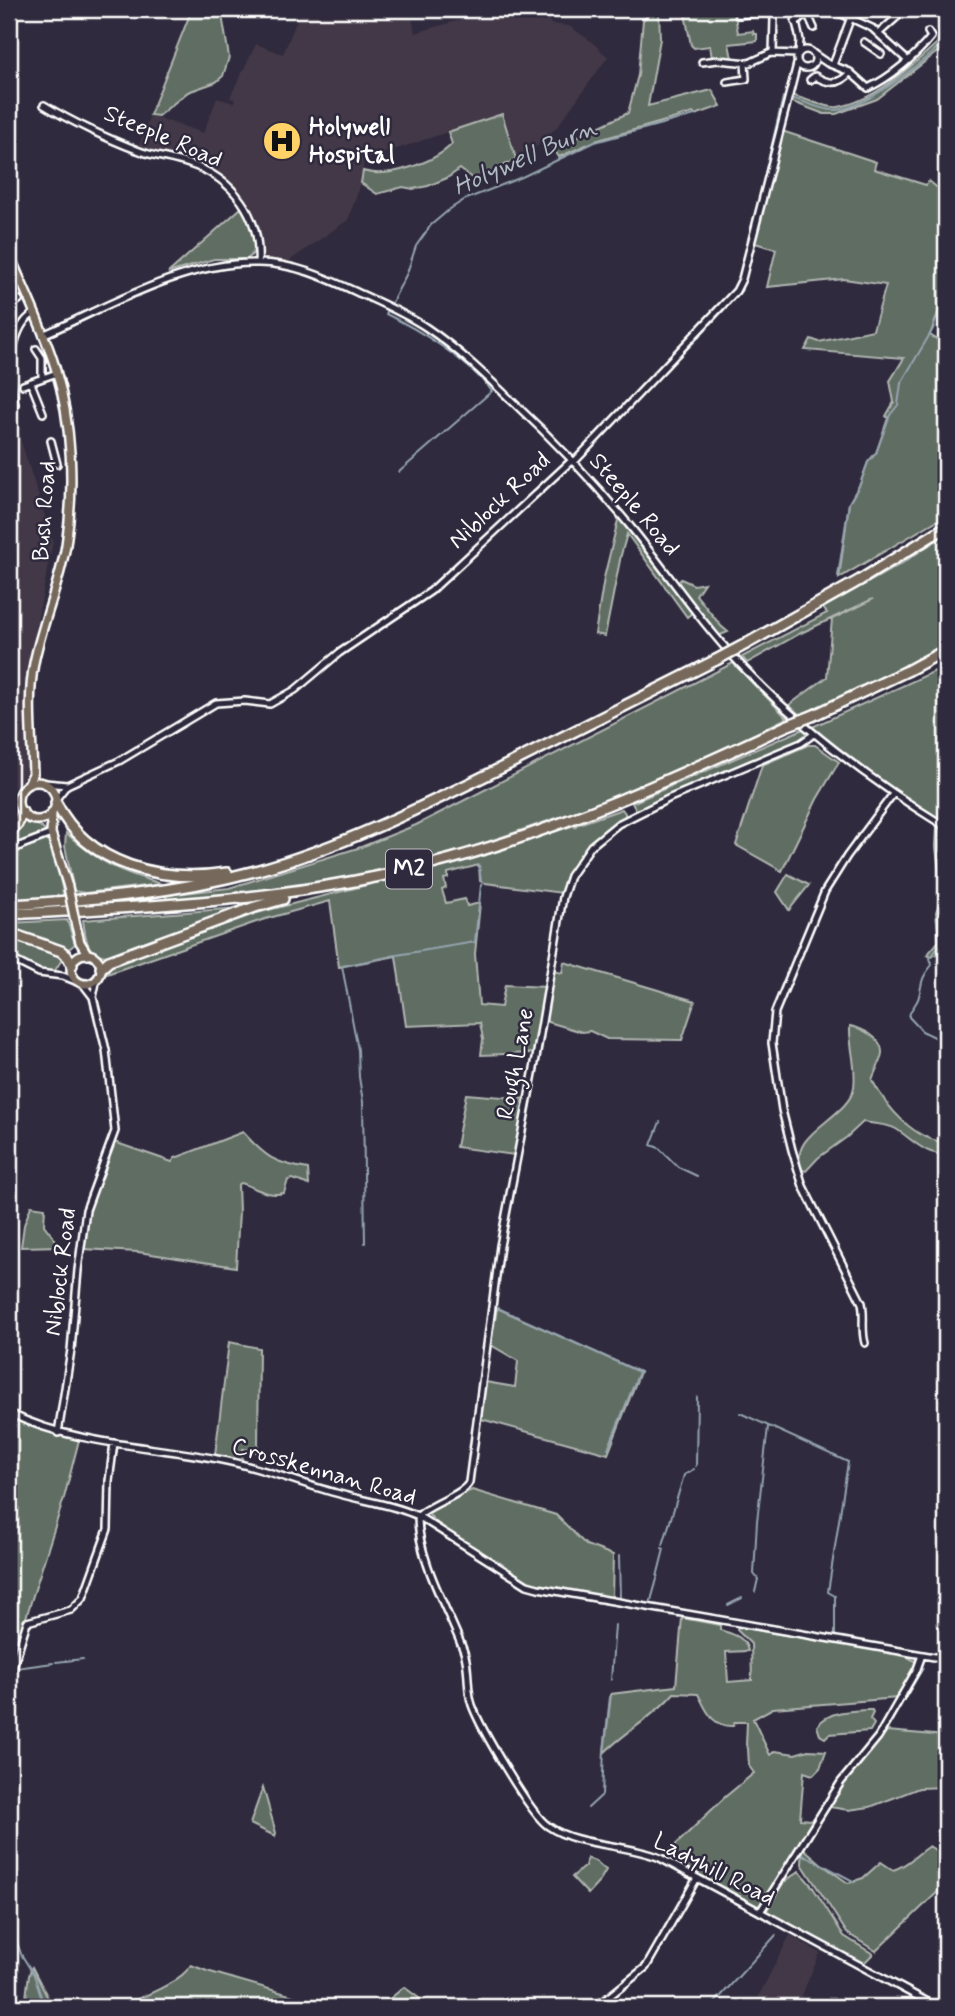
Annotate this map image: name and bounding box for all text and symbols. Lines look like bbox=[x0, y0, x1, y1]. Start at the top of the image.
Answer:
street label: Steeple Road bbox=[99, 98, 227, 176]
water label: Holywell Burn bbox=[448, 111, 603, 205]
place label: Holywell Hospital bbox=[309, 112, 395, 171]
hospital icon: Holywell Hospital bbox=[261, 120, 303, 162]
street label: Niblock Road bbox=[442, 446, 558, 556]
street label: Steeple Road bbox=[582, 447, 686, 563]
street label: Bush Road bbox=[26, 460, 64, 562]
road number: M2 bbox=[386, 849, 432, 888]
street label: Rough Lane bbox=[490, 1006, 545, 1123]
street label: Niblock Road bbox=[38, 1206, 84, 1338]
street label: Crosskennan Road bbox=[228, 1431, 420, 1513]
street label: Ladyhill Road bbox=[648, 1826, 780, 1914]

